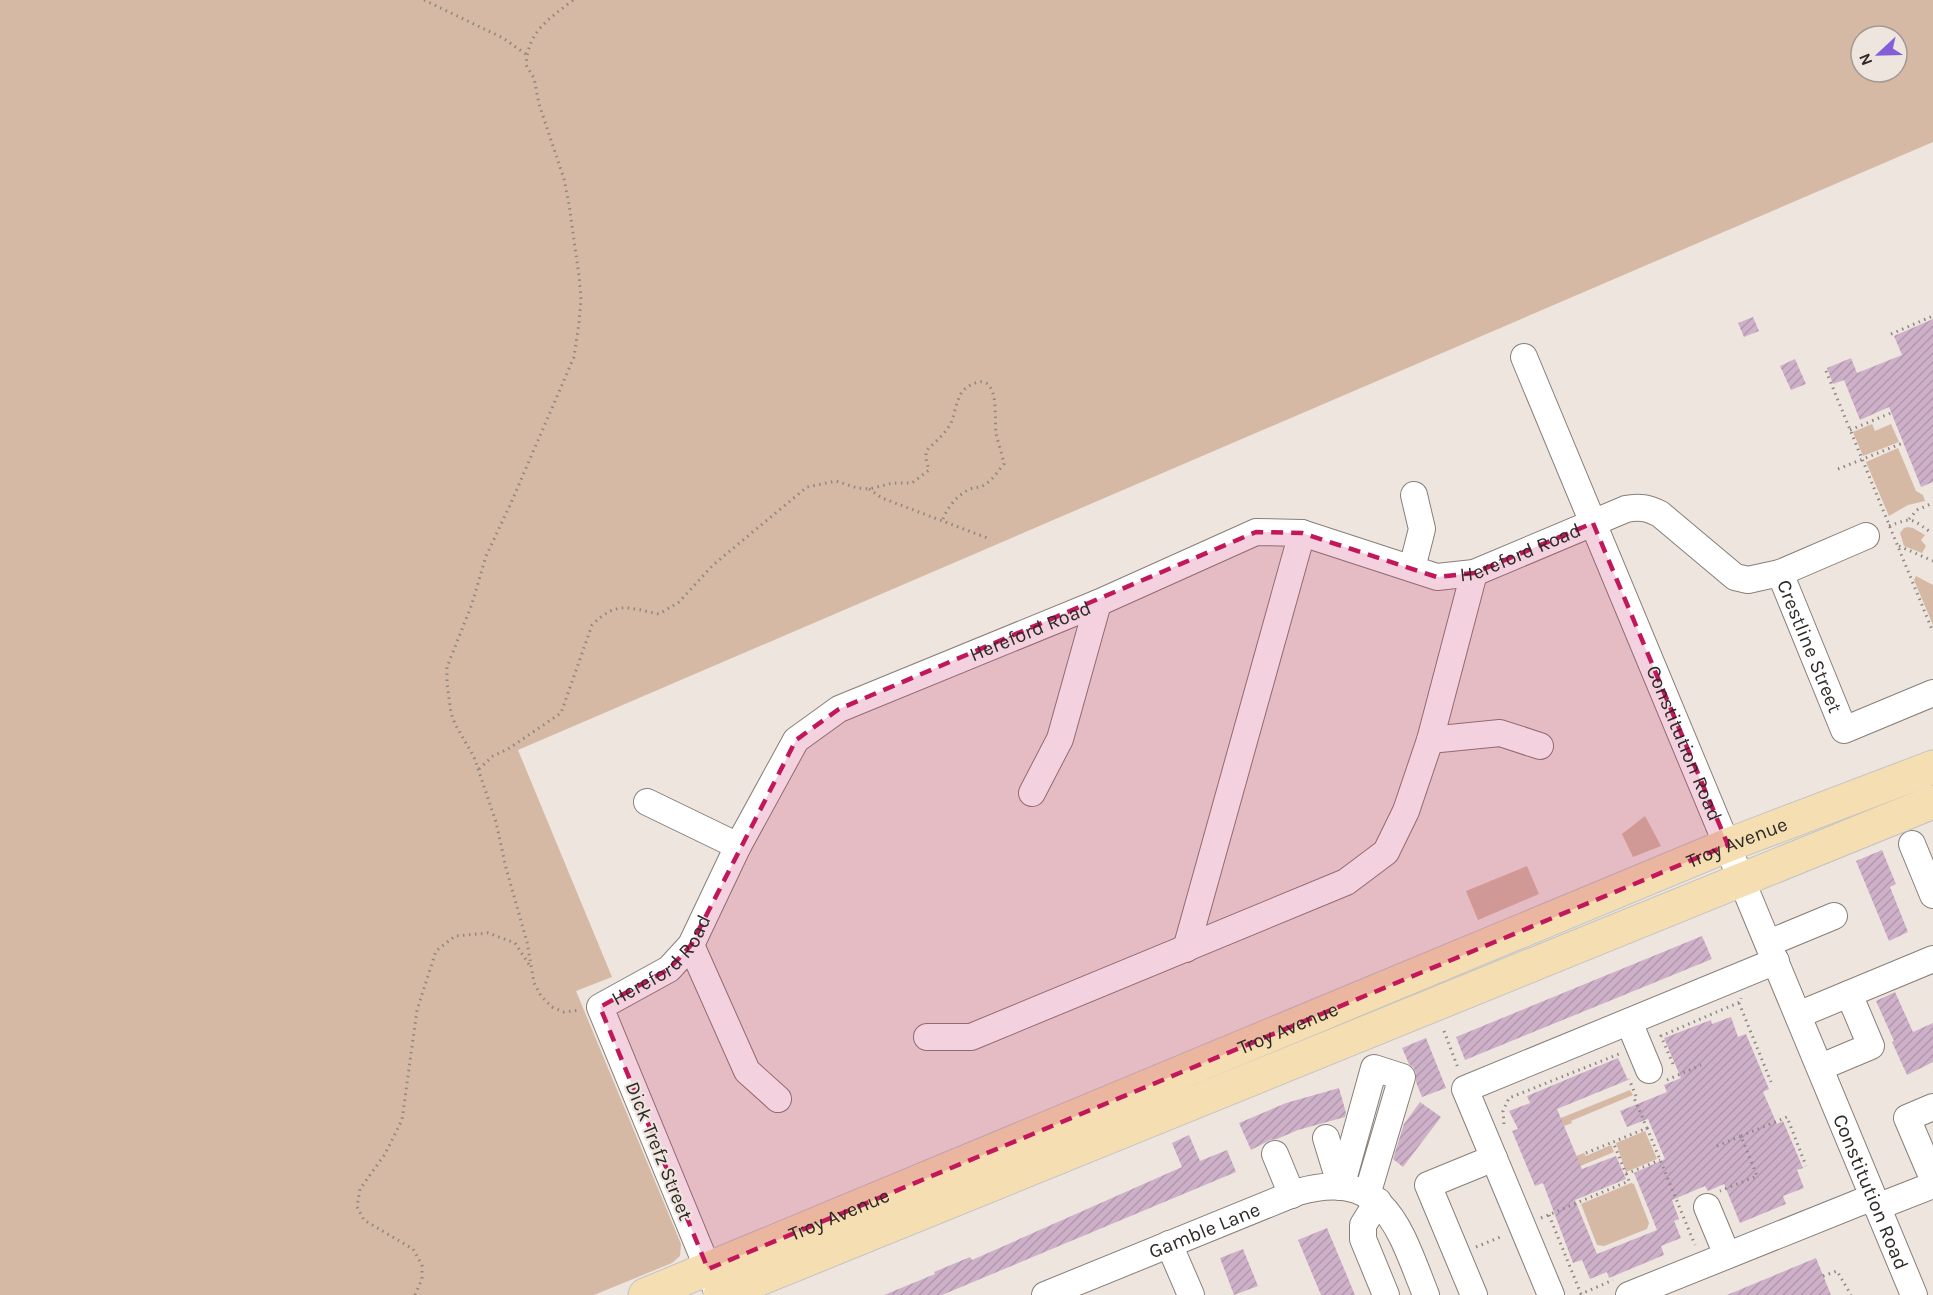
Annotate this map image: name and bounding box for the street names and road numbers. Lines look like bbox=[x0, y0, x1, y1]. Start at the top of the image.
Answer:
street label: Hereford Road bbox=[1459, 518, 1584, 586]
street label: Crestline Street bbox=[1772, 576, 1847, 716]
street label: Hereford Road bbox=[966, 596, 1094, 666]
street label: Constitution Road bbox=[1642, 662, 1727, 824]
street label: Troy Avenue bbox=[1683, 812, 1791, 873]
street label: Hereford Road bbox=[607, 911, 715, 1010]
street label: Troy Avenue bbox=[1234, 997, 1341, 1059]
street label: Dick Trefz Street bbox=[621, 1078, 697, 1224]
street label: Constitution Road bbox=[1829, 1111, 1914, 1273]
street label: Troy Avenue bbox=[785, 1183, 893, 1246]
street label: Gamble Lane bbox=[1145, 1197, 1263, 1263]

